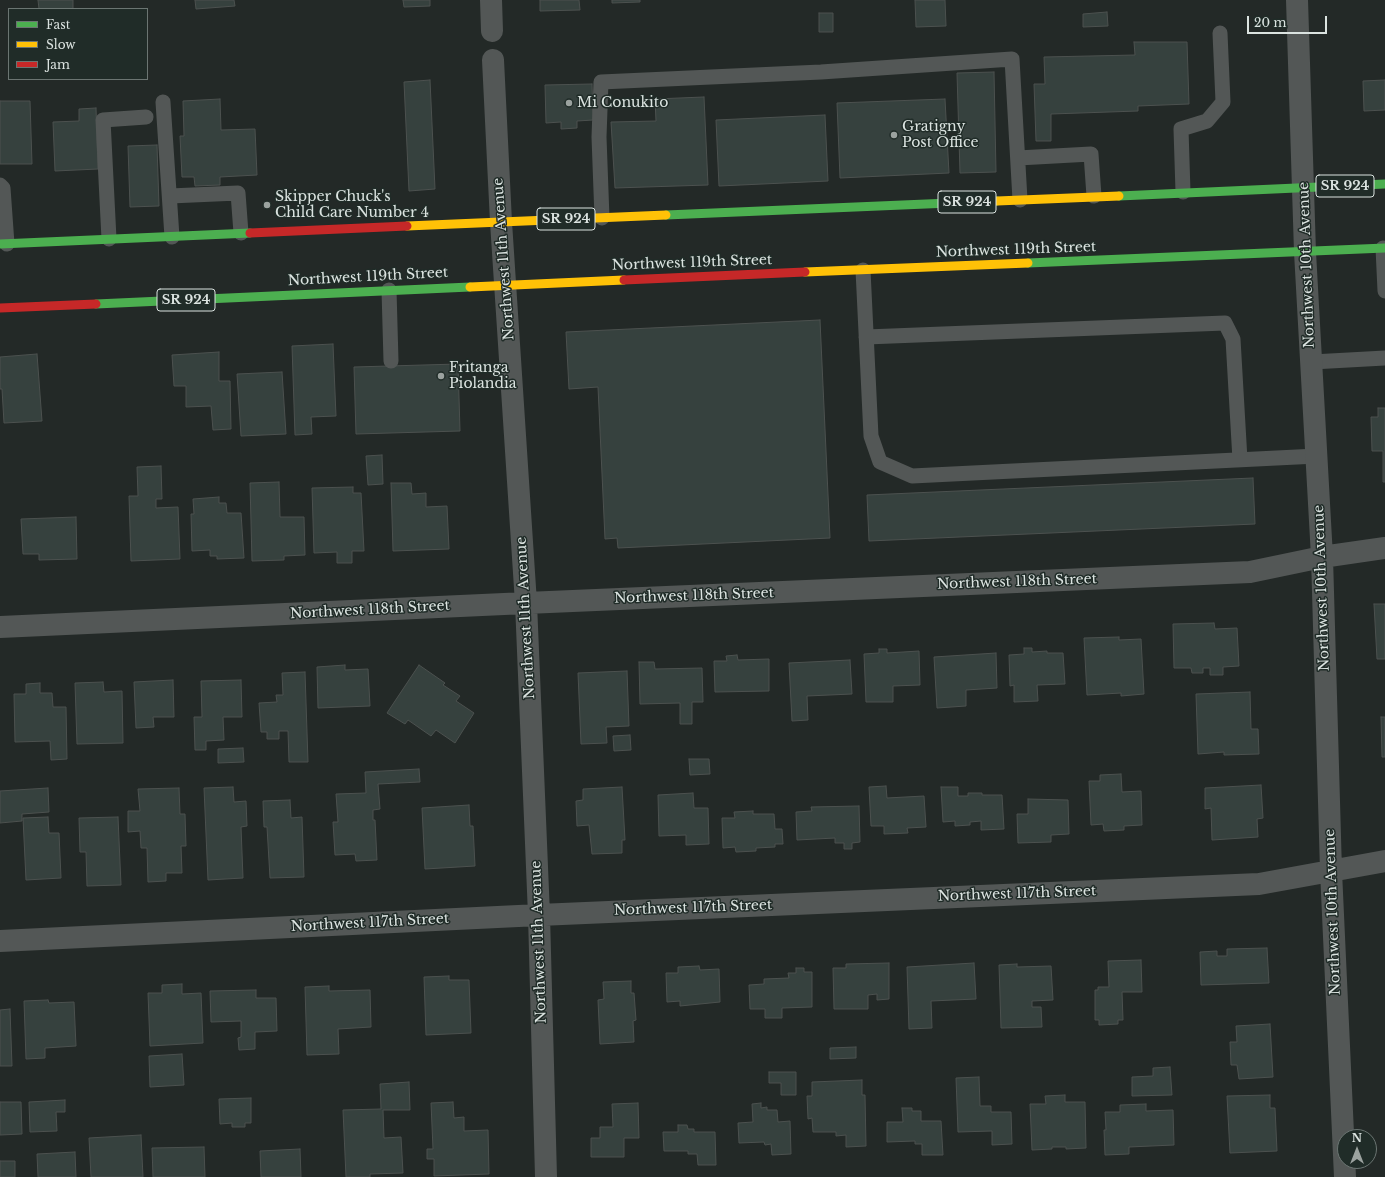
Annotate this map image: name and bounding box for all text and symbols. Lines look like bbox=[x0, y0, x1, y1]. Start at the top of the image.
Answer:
legend bbox=[8, 8, 148, 80]
scale bar bbox=[1249, 8, 1329, 34]
text: 20 m bbox=[1254, 15, 1286, 30]
text: Fast bbox=[46, 17, 70, 32]
text: Slow bbox=[46, 37, 75, 52]
text: Jam bbox=[46, 57, 70, 72]
place label: Mi Conukito bbox=[577, 95, 668, 111]
marker: Mi Conukito bbox=[564, 98, 574, 108]
place label: Gratigny Post Office bbox=[902, 119, 978, 152]
marker: Gratigny Post Office bbox=[889, 130, 899, 140]
road number: SR 924 bbox=[1316, 175, 1374, 197]
street label: Northwest 11th Avenue bbox=[490, 177, 518, 341]
street label: Northwest 10th Avenue bbox=[1296, 181, 1318, 349]
place label: Skipper Chuck's Child Care Number 4 bbox=[275, 189, 429, 222]
road number: SR 924 bbox=[938, 191, 996, 213]
marker: Skipper Chuck's Child Care Number 4 bbox=[262, 200, 272, 210]
road number: SR 924 bbox=[537, 208, 595, 230]
street label: Northwest 119th Street bbox=[935, 239, 1097, 261]
street label: Northwest 119th Street bbox=[611, 252, 773, 274]
street label: Northwest 119th Street bbox=[287, 264, 449, 290]
road number: SR 924 bbox=[157, 289, 215, 311]
place label: Fritanga Piolandia bbox=[449, 360, 516, 392]
marker: Fritanga Piolandia bbox=[436, 371, 446, 381]
street label: Northwest 10th Avenue bbox=[1311, 504, 1333, 672]
street label: Northwest 11th Avenue bbox=[513, 536, 539, 700]
street label: Northwest 118th Street bbox=[937, 571, 1097, 593]
street label: Northwest 118th Street bbox=[614, 585, 774, 607]
street label: Northwest 118th Street bbox=[290, 597, 450, 623]
street label: Northwest 10th Avenue bbox=[1322, 828, 1344, 996]
street label: Northwest 11th Avenue bbox=[528, 860, 550, 1024]
street label: Northwest 117th Street bbox=[937, 883, 1097, 905]
street label: Northwest 117th Street bbox=[613, 897, 773, 919]
street label: Northwest 117th Street bbox=[290, 910, 450, 936]
north arrow bbox=[1337, 1129, 1377, 1169]
text: N bbox=[1352, 1131, 1362, 1145]

